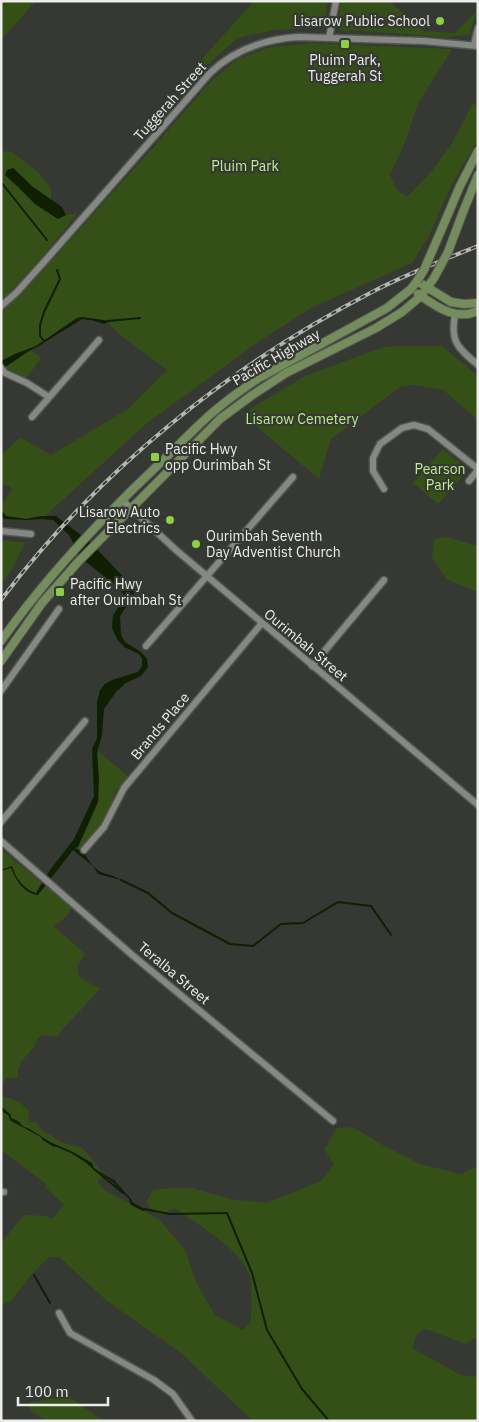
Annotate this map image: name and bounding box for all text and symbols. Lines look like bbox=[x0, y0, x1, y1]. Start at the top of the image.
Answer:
place label: Lisarow Public School bbox=[293, 12, 430, 30]
marker: Lisarow Public School bbox=[434, 15, 446, 27]
marker: Pluim Park, Tuggerah St bbox=[339, 38, 351, 50]
place label: Pluim Park, Tuggerah St bbox=[308, 51, 382, 85]
street label: Tuggerah Street bbox=[130, 58, 210, 144]
park label: Pluim Park bbox=[211, 157, 279, 175]
street label: Pacific Highway bbox=[229, 325, 323, 389]
park label: Lisarow Cemetery bbox=[246, 410, 358, 428]
place label: Pacific Hwy opp Ourimbah St bbox=[165, 440, 271, 474]
marker: Pacific Hwy opp Ourimbah St bbox=[149, 451, 161, 463]
park label: Pearson Park bbox=[414, 460, 466, 494]
place label: Lisarow Auto Electrics bbox=[79, 503, 160, 537]
marker: Lisarow Auto Electrics bbox=[164, 514, 176, 526]
place label: Ourimbah Seventh Day Adventist Church bbox=[206, 527, 341, 561]
marker: Ourimbah Seventh Day Adventist Church bbox=[190, 538, 202, 550]
place label: Pacific Hwy after Ourimbah St bbox=[70, 575, 182, 609]
marker: Pacific Hwy after Ourimbah St bbox=[54, 586, 66, 598]
street label: Ourimbah Street bbox=[260, 605, 352, 685]
street label: Brands Place bbox=[127, 688, 194, 763]
street label: Teralba Street bbox=[134, 938, 214, 1008]
scale bar bbox=[18, 1374, 108, 1406]
text: 100 m bbox=[25, 1382, 69, 1401]

